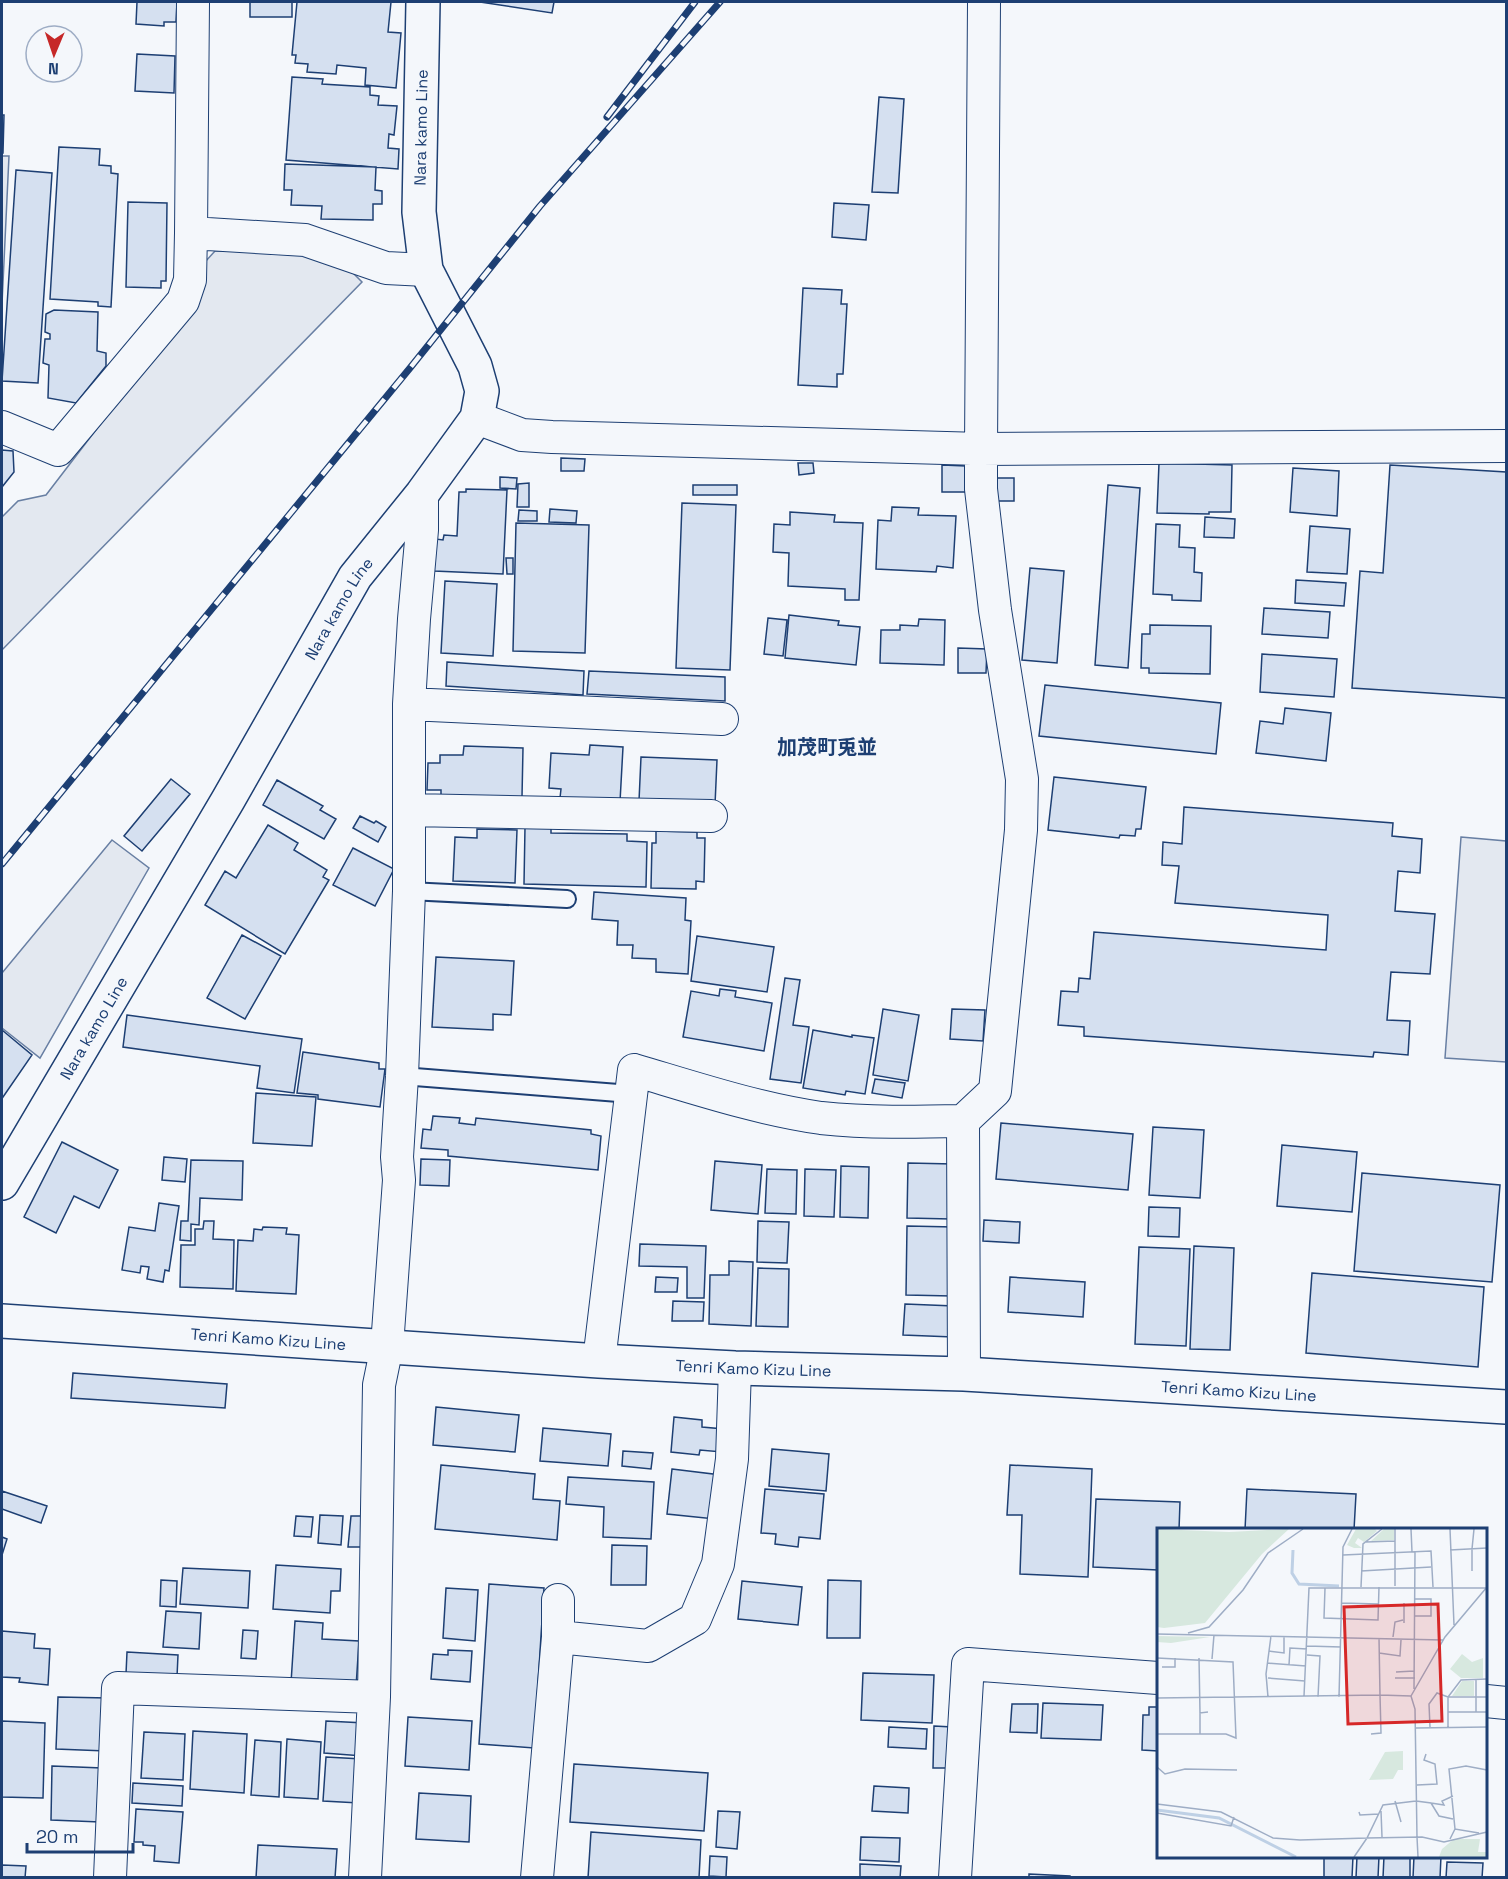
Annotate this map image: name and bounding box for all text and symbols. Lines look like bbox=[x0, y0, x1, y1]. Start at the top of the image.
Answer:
north arrow bbox=[24, 24, 84, 84]
text: N bbox=[48, 58, 59, 79]
street label: Nara kamo Line bbox=[410, 69, 433, 186]
street label: Nara kamo Line bbox=[300, 553, 378, 664]
district label: 加茂町兎並 bbox=[777, 734, 877, 760]
street label: Nara kamo Line bbox=[55, 973, 133, 1084]
street label: Tenri Kamo Kizu Line bbox=[190, 1324, 347, 1355]
street label: Tenri Kamo Kizu Line bbox=[675, 1355, 832, 1382]
street label: Tenri Kamo Kizu Line bbox=[1160, 1376, 1317, 1406]
inset map bbox=[1157, 1528, 1487, 1858]
scale bar bbox=[27, 1816, 134, 1854]
text: 20 m bbox=[36, 1825, 79, 1848]

